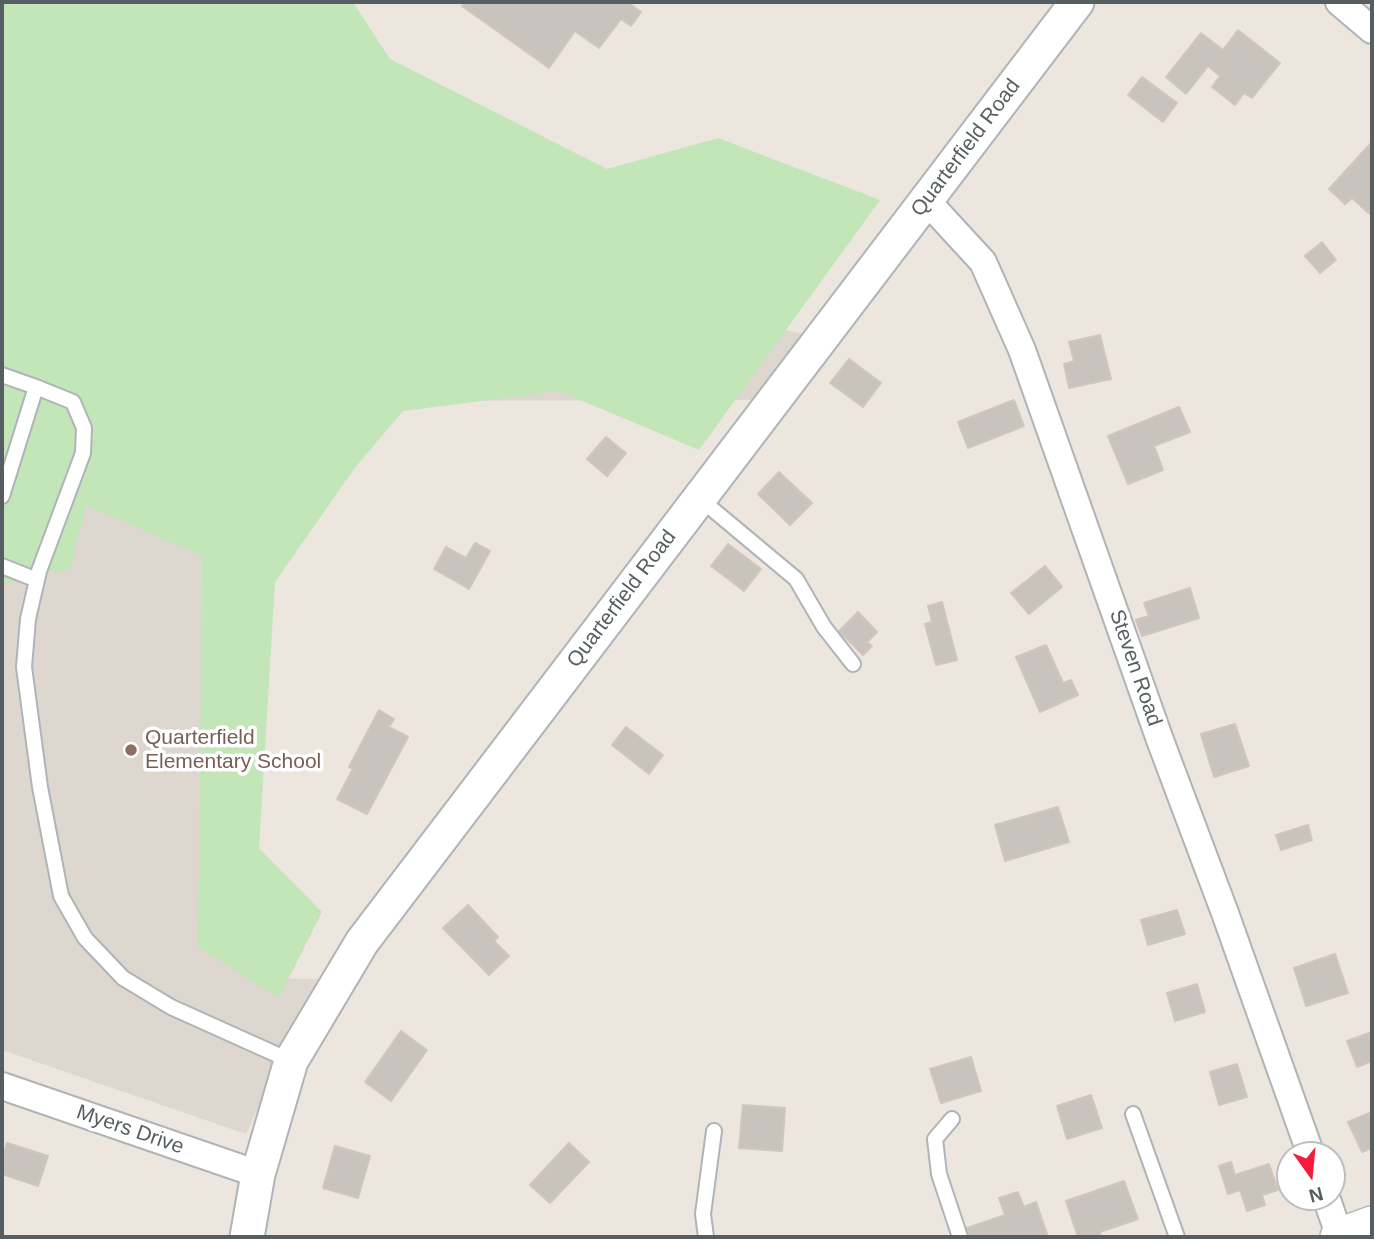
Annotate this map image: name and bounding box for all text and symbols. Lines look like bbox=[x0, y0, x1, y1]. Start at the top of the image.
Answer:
street label: Quarterfield Road bbox=[906, 74, 1026, 222]
street label: Quarterfield Road bbox=[562, 525, 682, 673]
street label: Steven Road bbox=[1103, 606, 1167, 730]
place label: Quarterfield Elementary School bbox=[145, 725, 321, 775]
marker: Quarterfield Elementary School bbox=[123, 742, 139, 758]
street label: Myers Drive bbox=[73, 1100, 187, 1160]
north arrow bbox=[1276, 1141, 1346, 1211]
text: N bbox=[1307, 1183, 1325, 1207]

